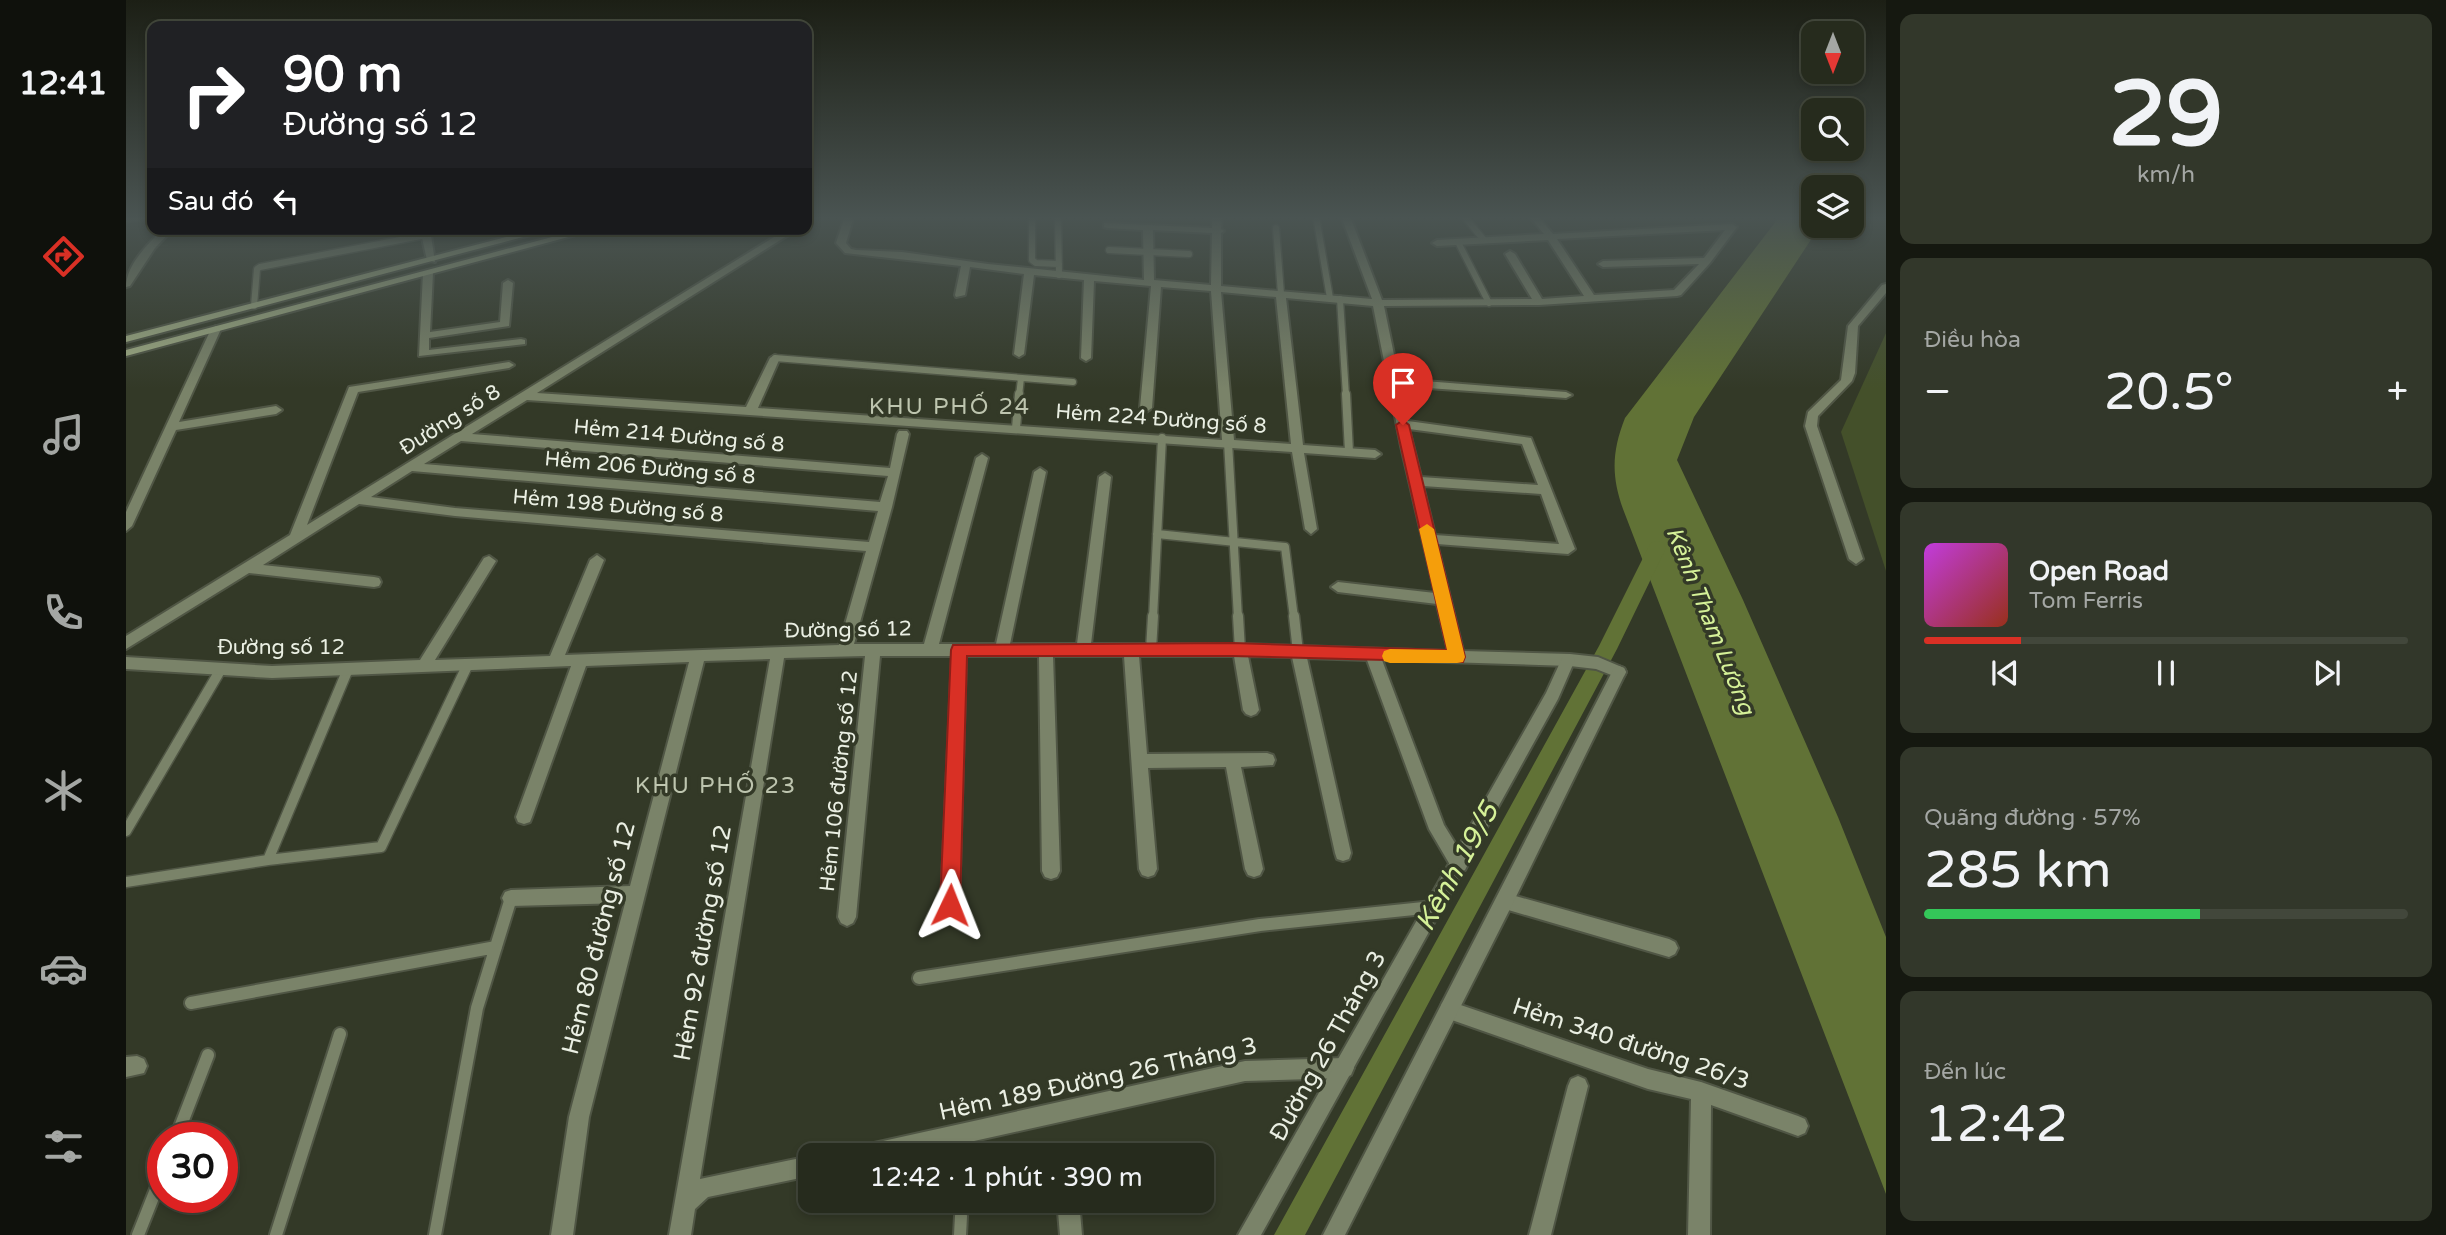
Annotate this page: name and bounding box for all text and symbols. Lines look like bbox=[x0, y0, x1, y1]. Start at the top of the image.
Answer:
north arrow bbox=[1801, 21, 1864, 84]
map controls bbox=[1801, 21, 1864, 238]
text: 90 m bbox=[283, 46, 402, 105]
icon: right bbox=[168, 49, 259, 140]
text: 29 bbox=[2109, 60, 2223, 170]
text: 12:41 bbox=[19, 65, 107, 103]
button: search bbox=[1801, 98, 1864, 161]
text: Đường số 12 bbox=[283, 106, 478, 144]
text: km/h bbox=[2137, 161, 2195, 189]
button: layers bbox=[1801, 175, 1864, 238]
icon: left bbox=[267, 182, 305, 220]
text: Sau đó bbox=[168, 186, 253, 217]
icon: directions bbox=[39, 232, 88, 281]
text: Điều hòa bbox=[1924, 326, 2021, 354]
pin bbox=[1373, 353, 1433, 425]
text: 20.5° bbox=[2104, 361, 2234, 424]
icon: arrive bbox=[1384, 364, 1422, 402]
text: − bbox=[1924, 369, 1951, 415]
text: + bbox=[2387, 369, 2408, 415]
street label: Đường số 8 bbox=[395, 379, 505, 461]
district label: KHU PHỐ 24 bbox=[869, 391, 1031, 421]
street label: Hẻm 224 Đường số 8 bbox=[1055, 399, 1267, 439]
icon: music bbox=[39, 410, 88, 459]
street label: Hẻm 214 Đường số 8 bbox=[572, 414, 786, 458]
street label: Hẻm 206 Đường số 8 bbox=[543, 446, 757, 490]
street label: Hẻm 198 Đường số 8 bbox=[511, 484, 725, 528]
water label: Kênh Tham Lương bbox=[1660, 523, 1761, 720]
text: Open Road bbox=[2029, 556, 2169, 587]
text: Tom Ferris bbox=[2029, 587, 2143, 615]
icon: phone bbox=[39, 588, 88, 637]
street label: Đường số 12 bbox=[784, 616, 912, 644]
street label: Đường số 12 bbox=[217, 635, 345, 660]
icon: previous bbox=[1986, 654, 2024, 692]
icon: pause bbox=[2147, 654, 2185, 692]
icon: next bbox=[2308, 654, 2346, 692]
street label: Hẻm 106 đường số 12 bbox=[815, 669, 863, 893]
icon: climate bbox=[39, 766, 88, 815]
district label: KHU PHỐ 23 bbox=[635, 770, 797, 800]
water label: Kênh 19/5 bbox=[1408, 795, 1507, 937]
text: Quãng đường · 57% bbox=[1924, 804, 2141, 832]
street label: Hẻm 80 đường số 12 bbox=[556, 818, 642, 1058]
street label: Hẻm 92 đường số 12 bbox=[668, 823, 738, 1063]
text: 285 km bbox=[1924, 839, 2112, 902]
position arrow bbox=[913, 868, 987, 942]
icon: car bbox=[39, 944, 88, 993]
street label: Đường 26 Tháng 3 bbox=[1264, 946, 1392, 1146]
street label: Hẻm 340 đường 26/3 bbox=[1509, 992, 1753, 1096]
street label: Hẻm 189 Đường 26 Tháng 3 bbox=[936, 1031, 1260, 1127]
text: Đến lúc bbox=[1924, 1058, 2006, 1086]
text: 12:42 bbox=[1924, 1093, 2068, 1156]
icon: filters bbox=[39, 1122, 88, 1171]
speed limit sign: 30 bbox=[147, 1122, 238, 1213]
text: 12:42 · 1 phút · 390 m bbox=[869, 1162, 1143, 1193]

